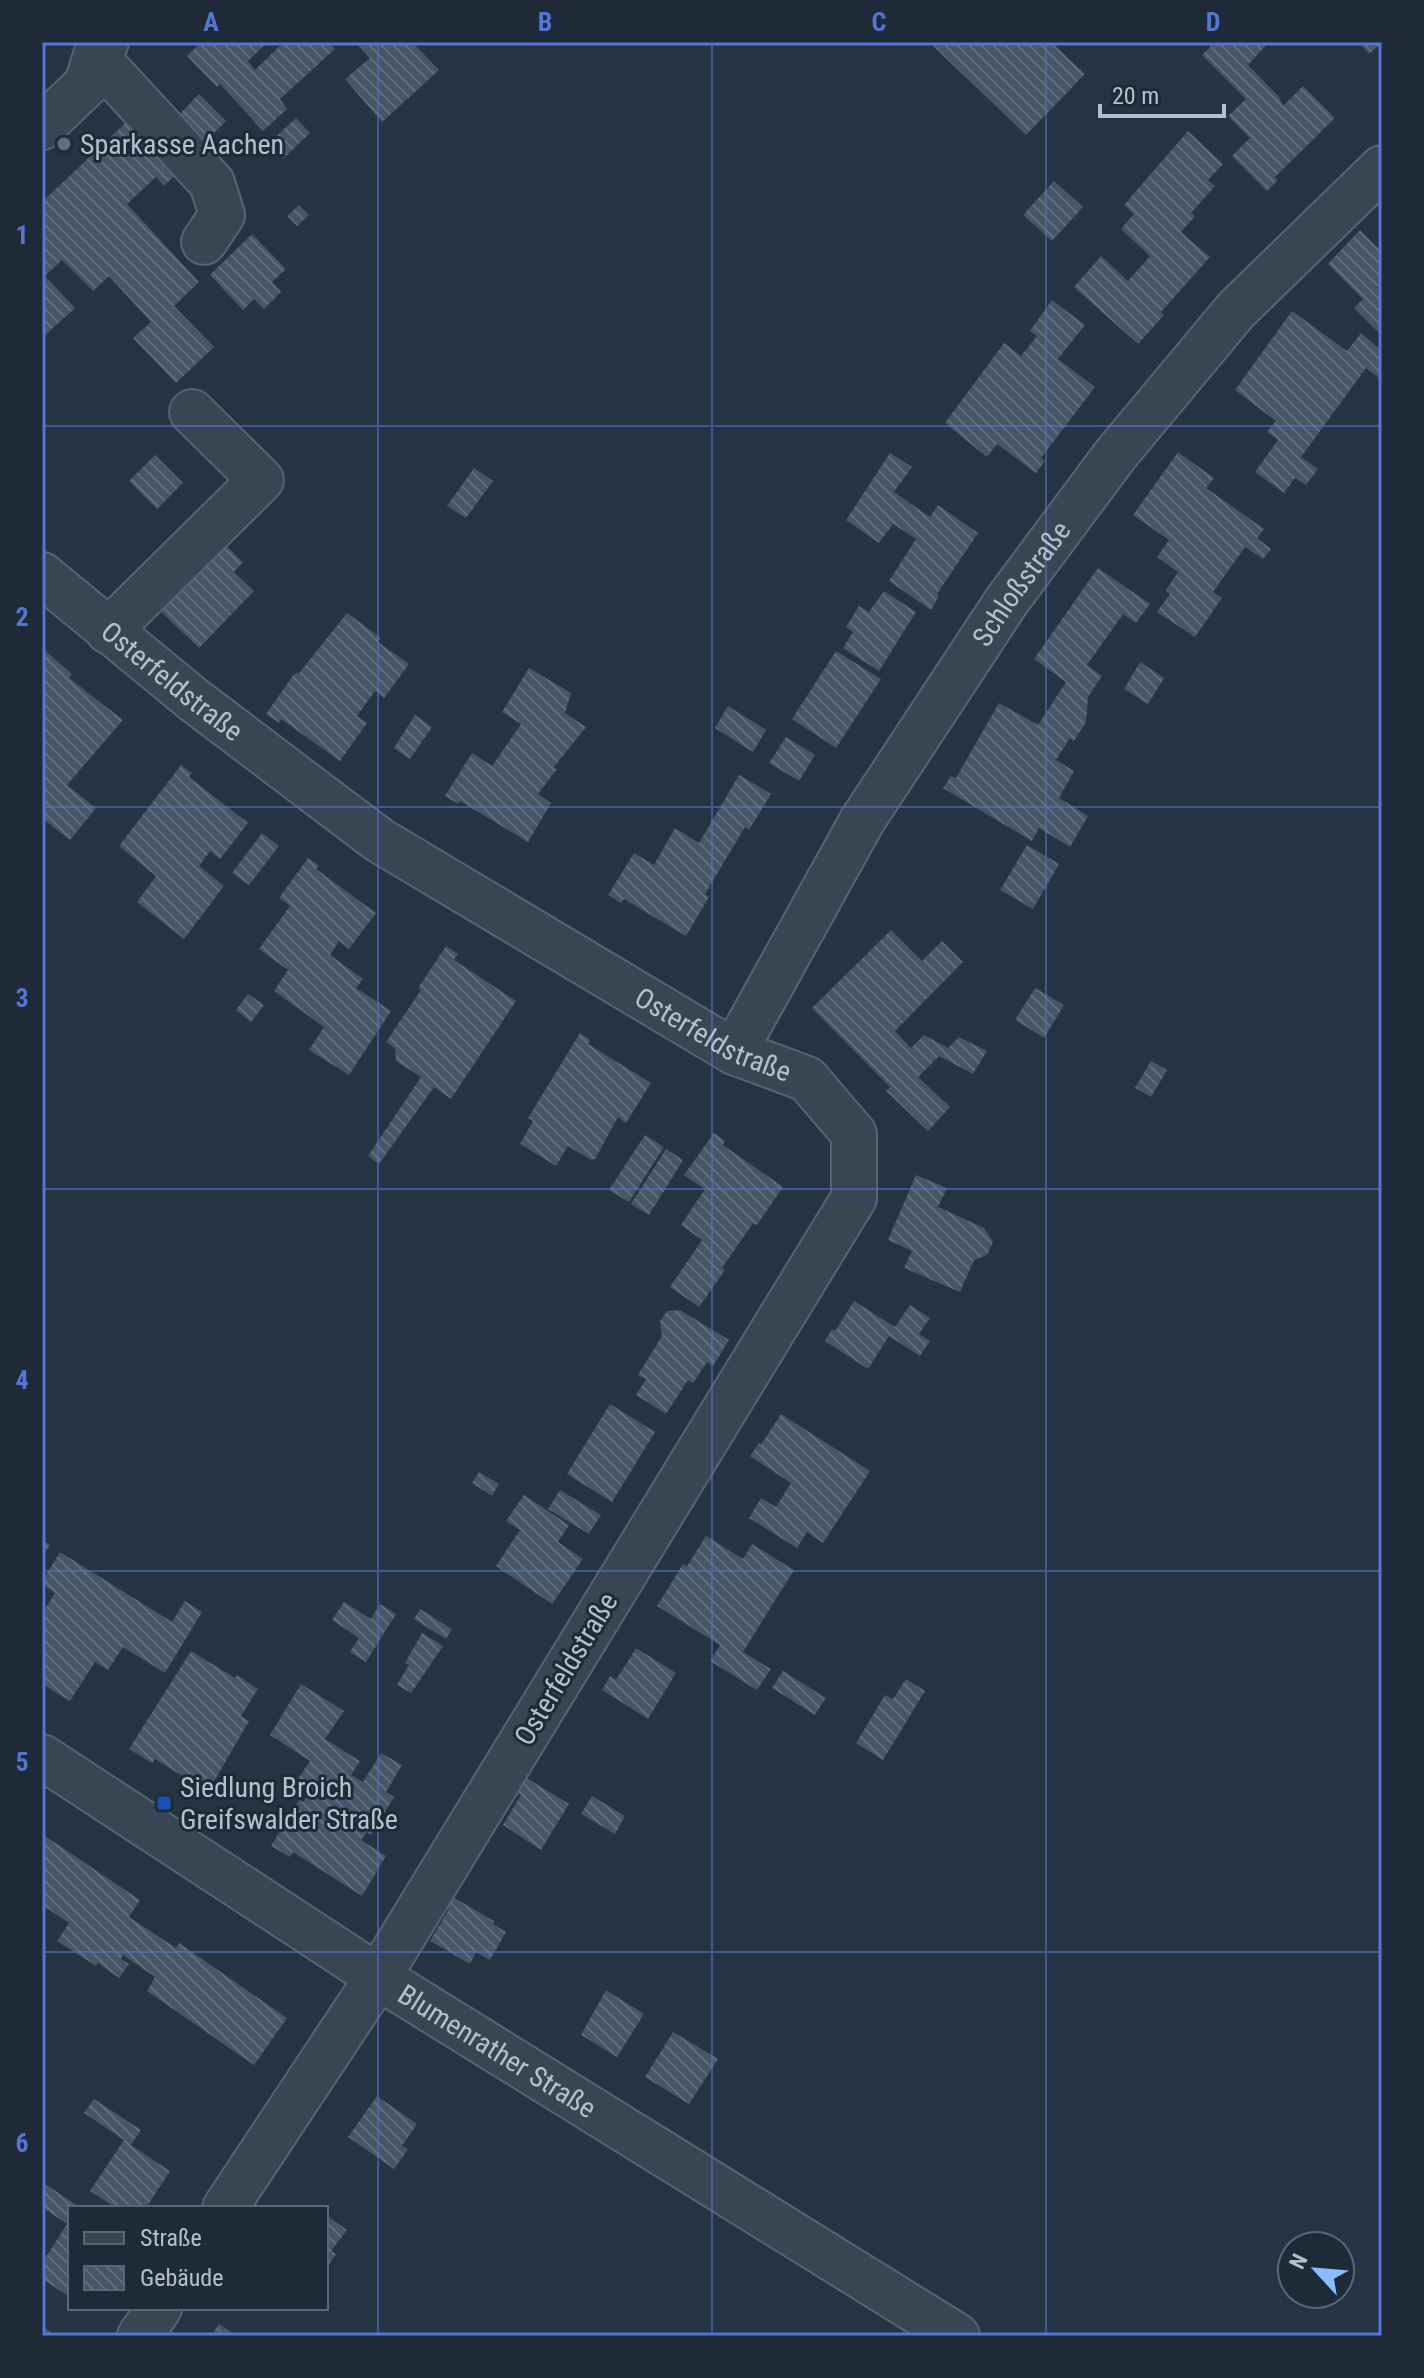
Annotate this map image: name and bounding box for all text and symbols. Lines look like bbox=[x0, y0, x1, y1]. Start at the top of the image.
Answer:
text: A bbox=[203, 7, 219, 37]
text: B bbox=[538, 7, 552, 37]
text: C bbox=[872, 7, 887, 37]
text: D bbox=[1206, 7, 1220, 37]
scale bar bbox=[1100, 68, 1224, 118]
text: 20 m bbox=[1112, 82, 1159, 110]
place label: Sparkasse Aachen bbox=[80, 128, 284, 161]
marker: Sparkasse Aachen bbox=[55, 135, 73, 153]
text: 1 bbox=[15, 220, 29, 250]
street label: Schloßstraße bbox=[965, 514, 1077, 652]
text: 2 bbox=[15, 602, 29, 632]
street label: Osterfeldstraße bbox=[95, 614, 250, 748]
street label: Osterfeldstraße bbox=[629, 980, 796, 1088]
text: 3 bbox=[15, 983, 29, 1013]
text: 4 bbox=[15, 1365, 29, 1395]
street label: Osterfeldstraße bbox=[508, 1587, 624, 1751]
text: 5 bbox=[15, 1747, 29, 1777]
place label: Siedlung Broich Greifswalder Straße bbox=[180, 1771, 398, 1836]
marker: Siedlung Broich Greifswalder Straße bbox=[155, 1794, 173, 1812]
street label: Blumenrather Straße bbox=[392, 1977, 602, 2125]
text: 6 bbox=[15, 2128, 29, 2158]
legend bbox=[68, 2206, 328, 2310]
text: Straße bbox=[140, 2224, 202, 2252]
north arrow bbox=[1276, 2230, 1356, 2310]
text: N bbox=[1284, 2250, 1313, 2273]
text: Gebäude bbox=[140, 2264, 224, 2292]

